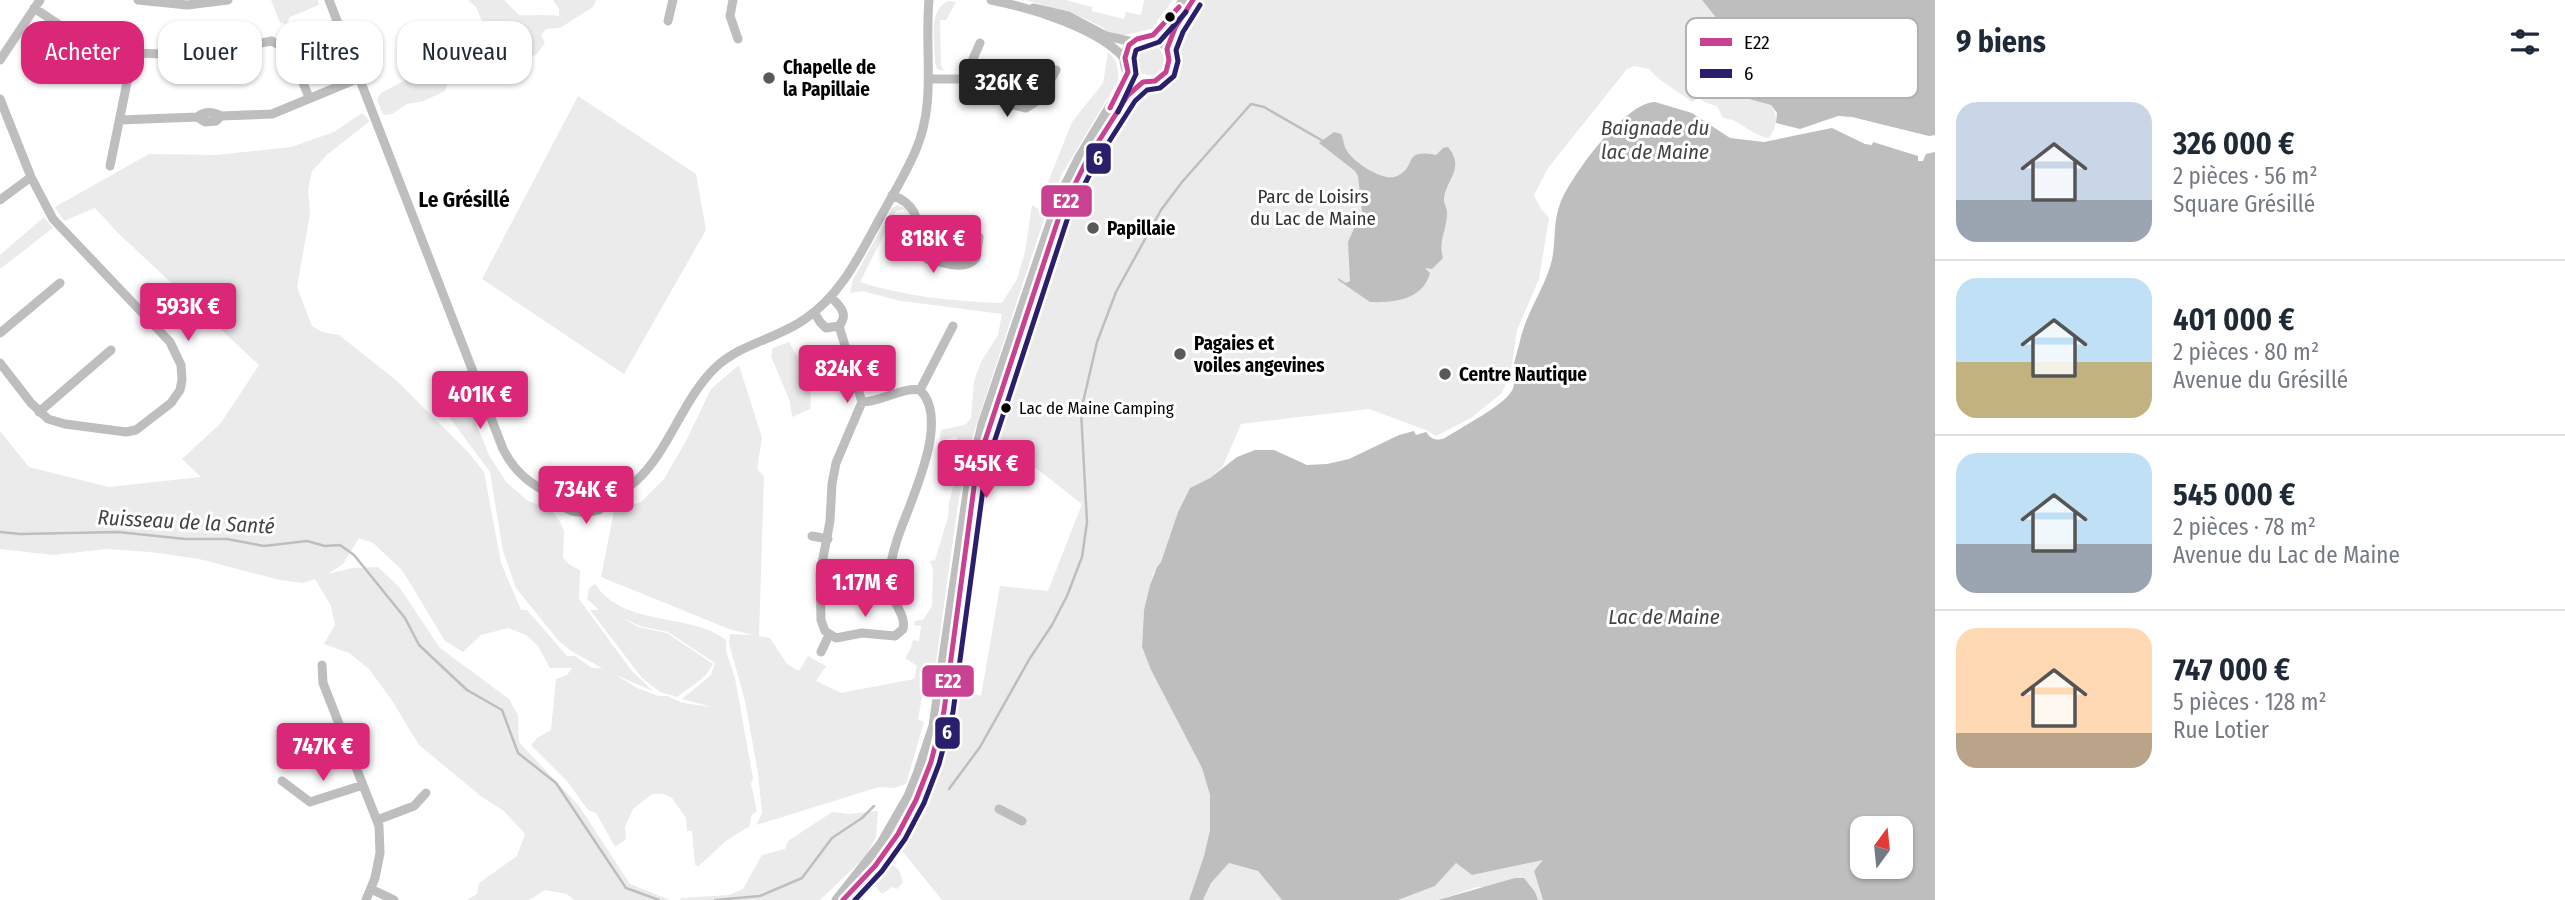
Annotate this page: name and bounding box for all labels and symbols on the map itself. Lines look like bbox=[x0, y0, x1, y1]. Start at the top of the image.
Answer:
unlabelled marker bbox=[1163, 10, 1177, 24]
legend bbox=[1686, 18, 1918, 98]
text: E22 bbox=[1744, 31, 1770, 54]
place label: Chapelle de la Papillaie bbox=[783, 56, 876, 101]
pin: 326K € bbox=[950, 60, 1064, 119]
text: 6 bbox=[1744, 62, 1753, 85]
marker: Chapelle de la Papillaie bbox=[761, 70, 777, 86]
water label: Baignade du lac de Maine bbox=[1601, 115, 1709, 165]
line badge: 6 bbox=[1085, 142, 1112, 175]
text: 6 bbox=[1093, 147, 1103, 170]
line badge: E22 bbox=[1040, 184, 1093, 218]
park label: Parc de Loisirs du Lac de Maine bbox=[1250, 185, 1376, 230]
district label: Le Grésillé bbox=[418, 187, 510, 213]
text: E22 bbox=[1053, 190, 1079, 213]
pin: 818K € bbox=[876, 216, 990, 275]
place label: Papillaie bbox=[1107, 217, 1176, 240]
marker: Papillaie bbox=[1085, 220, 1101, 236]
pin: 593K € bbox=[131, 284, 245, 343]
place label: Pagaies et voiles angevines bbox=[1193, 332, 1325, 377]
pin: 824K € bbox=[790, 346, 904, 405]
marker: Pagaies et voiles angevines bbox=[1172, 346, 1188, 362]
place label: Centre Nautique bbox=[1459, 363, 1587, 386]
marker: Centre Nautique bbox=[1437, 366, 1453, 382]
pin: 401K € bbox=[423, 372, 537, 431]
place label: Lac de Maine Camping bbox=[1019, 398, 1174, 419]
marker: Lac de Maine Camping bbox=[999, 401, 1013, 415]
pin: 545K € bbox=[929, 440, 1043, 500]
pin: 734K € bbox=[529, 466, 643, 526]
water label: Ruisseau de la Santé bbox=[97, 504, 275, 540]
pin: 1.17M € bbox=[800, 560, 930, 619]
water label: Lac de Maine bbox=[1608, 604, 1720, 630]
line badge: E22 bbox=[921, 664, 975, 698]
text: E22 bbox=[935, 670, 961, 693]
line badge: 6 bbox=[934, 716, 961, 750]
text: 6 bbox=[942, 721, 952, 744]
pin: 747K € bbox=[266, 724, 380, 783]
north arrow bbox=[1850, 816, 1913, 878]

